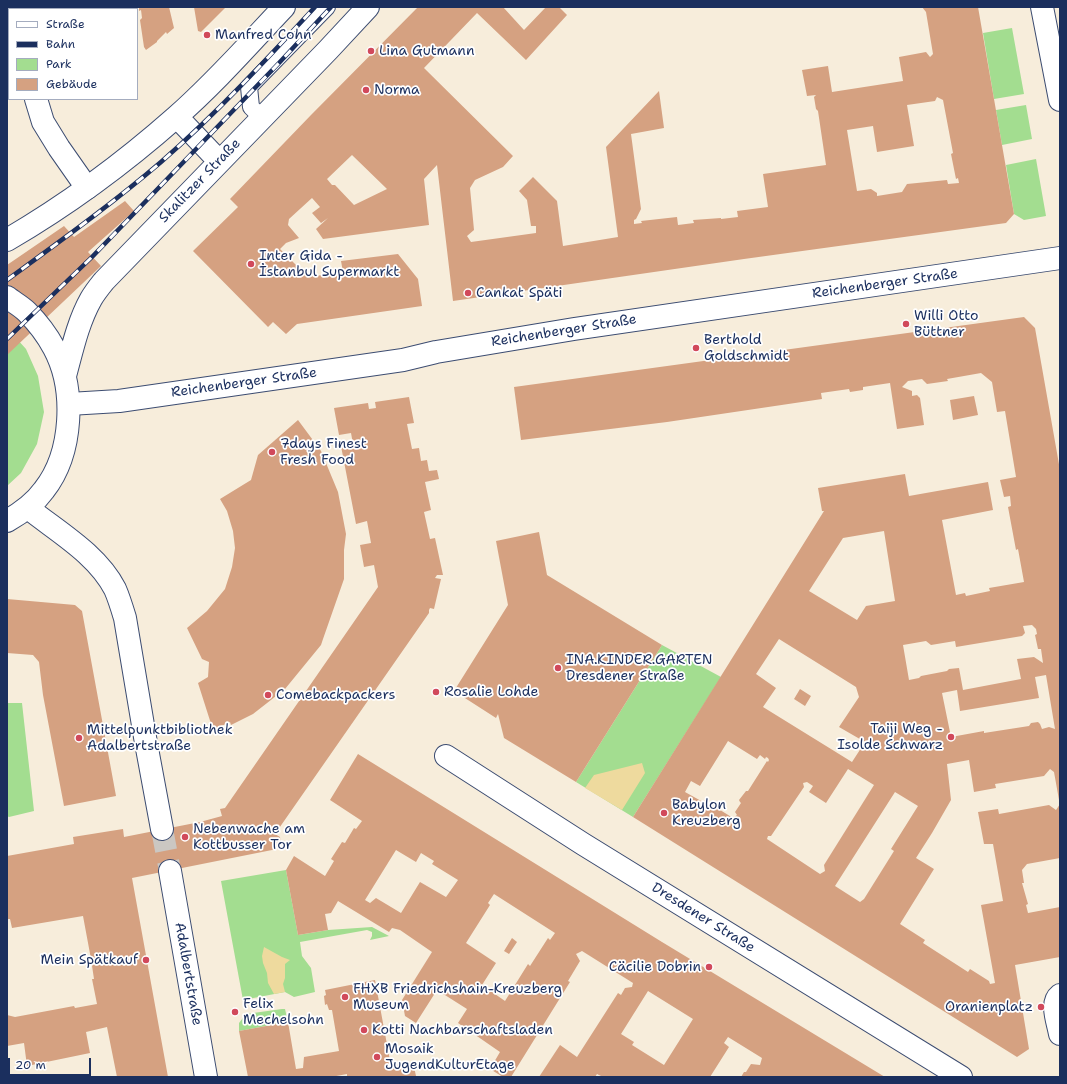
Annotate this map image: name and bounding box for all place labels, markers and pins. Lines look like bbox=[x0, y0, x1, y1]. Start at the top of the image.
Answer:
place label: Manfred Cohn bbox=[215, 27, 312, 43]
marker: Manfred Cohn bbox=[202, 30, 212, 40]
place label: Lina Gutmann bbox=[379, 43, 474, 59]
marker: Lina Gutmann bbox=[366, 46, 376, 56]
place label: Norma bbox=[374, 82, 420, 98]
marker: Norma bbox=[361, 85, 371, 95]
place label: Inter Gida - İstanbul Supermarkt bbox=[259, 248, 399, 280]
marker: Inter Gida - İstanbul Supermarkt bbox=[246, 259, 256, 269]
place label: Cankat Späti bbox=[476, 285, 562, 301]
marker: Cankat Späti bbox=[463, 288, 473, 298]
place label: Willi Otto Büttner bbox=[914, 308, 978, 340]
marker: Willi Otto Büttner bbox=[901, 319, 911, 329]
place label: Berthold Goldschmidt bbox=[704, 332, 789, 364]
marker: Berthold Goldschmidt bbox=[691, 343, 701, 353]
place label: 7days Finest Fresh Food bbox=[280, 436, 367, 468]
marker: 7days Finest Fresh Food bbox=[267, 447, 277, 457]
place label: INA.KINDER.GARTEN Dresdener Straße bbox=[566, 652, 712, 684]
marker: INA.KINDER.GARTEN Dresdener Straße bbox=[553, 663, 563, 673]
place label: Rosalie Lohde bbox=[444, 684, 538, 700]
place label: Comebackpackers bbox=[276, 687, 395, 703]
marker: Rosalie Lohde bbox=[431, 687, 441, 697]
marker: Comebackpackers bbox=[263, 690, 273, 700]
place label: Taiji Weg - Isolde Schwarz bbox=[837, 721, 943, 754]
place label: Mittelpunktbibliothek Adalbertstraße bbox=[87, 722, 233, 754]
marker: Taiji Weg - Isolde Schwarz bbox=[946, 732, 956, 742]
marker: Mittelpunktbibliothek Adalbertstraße bbox=[74, 733, 84, 743]
place label: Babylon Kreuzberg bbox=[672, 797, 740, 830]
marker: Babylon Kreuzberg bbox=[659, 808, 669, 818]
place label: Nebenwache am Kottbusser Tor bbox=[193, 821, 305, 854]
marker: Nebenwache am Kottbusser Tor bbox=[180, 832, 190, 842]
place label: Mein Spätkauf bbox=[41, 952, 138, 968]
marker: Mein Spätkauf bbox=[141, 955, 151, 965]
place label: Cäcilie Dobrin bbox=[609, 959, 701, 975]
marker: Cäcilie Dobrin bbox=[704, 962, 714, 972]
place label: FHXB Friedrichshain-Kreuzberg Museum bbox=[353, 981, 562, 1014]
marker: FHXB Friedrichshain-Kreuzberg Museum bbox=[340, 992, 350, 1002]
place label: Felix Mechelsohn bbox=[243, 996, 324, 1028]
place label: Oranienplatz bbox=[945, 999, 1033, 1015]
marker: Oranienplatz bbox=[1036, 1002, 1046, 1012]
marker: Felix Mechelsohn bbox=[230, 1007, 240, 1017]
place label: Kotti Nachbarschaftsladen bbox=[372, 1022, 553, 1038]
marker: Kotti Nachbarschaftsladen bbox=[359, 1025, 369, 1035]
place label: Mosaik JugendKulturEtage bbox=[385, 1041, 515, 1074]
marker: Mosaik JugendKulturEtage bbox=[372, 1052, 382, 1062]

